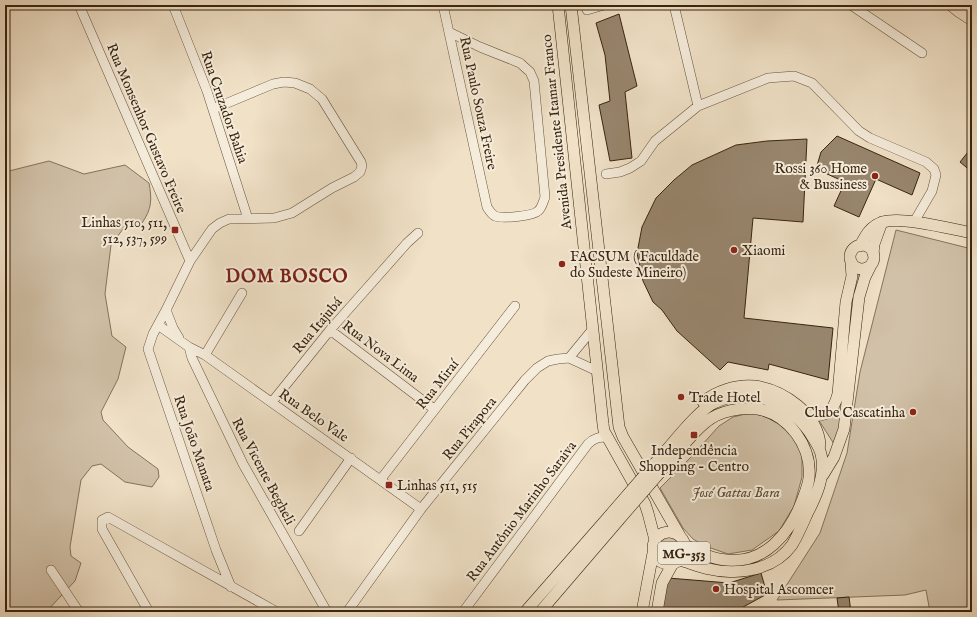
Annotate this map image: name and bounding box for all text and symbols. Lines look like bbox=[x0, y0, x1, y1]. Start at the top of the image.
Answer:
street label: Avenida Presidente Itamar Franco bbox=[538, 33, 576, 231]
street label: Rua Paulo Souza Freire bbox=[455, 35, 501, 172]
street label: Rua Monsenhor Gustavo Freire bbox=[102, 41, 190, 217]
street label: Rua Cruzador Bahia bbox=[196, 49, 252, 167]
place label: Rossi 360 Home & Bussiness bbox=[775, 160, 868, 194]
marker: Rossi 360 Home & Bussiness bbox=[870, 171, 880, 181]
place label: Linhas 510, 511, 512, 537, 599 bbox=[81, 214, 167, 248]
marker: Linhas 510, 511, 512, 537, 599 bbox=[170, 225, 180, 235]
place label: Xiaomi bbox=[742, 242, 785, 260]
marker: Xiaomi bbox=[729, 245, 739, 255]
place label: FACSUM ( Faculdade do Sudeste Mineiro) bbox=[570, 248, 699, 282]
marker: FACSUM ( Faculdade do Sudeste Mineiro) bbox=[557, 259, 567, 269]
district label: DOM BOSCO bbox=[226, 266, 348, 289]
street label: Rua Itajubá bbox=[289, 293, 347, 357]
street label: Rua Nova Lima bbox=[338, 317, 423, 387]
street label: Rua Miraí bbox=[413, 355, 464, 413]
street label: Rua Belo Vale bbox=[275, 385, 352, 447]
place label: Trade Hotel bbox=[689, 389, 761, 407]
marker: Trade Hotel bbox=[676, 392, 686, 402]
street label: Rua João Manata bbox=[169, 393, 219, 494]
street label: Rua Pirapora bbox=[439, 393, 501, 464]
place label: Clube Cascatinha bbox=[804, 404, 906, 422]
marker: Clube Cascatinha bbox=[908, 407, 918, 417]
street label: Rua Vicente Begheli bbox=[227, 415, 299, 528]
marker: Independência Shopping - Centro bbox=[689, 430, 699, 440]
street label: Rua Antônio Marinho Saraiva bbox=[463, 437, 581, 586]
place label: Independência Shopping - Centro bbox=[639, 442, 749, 476]
place label: Linhas 511, 515 bbox=[397, 477, 477, 495]
marker: Linhas 511, 515 bbox=[384, 480, 394, 490]
park label: José Gattas Bara bbox=[692, 484, 780, 502]
road number: MG-353 bbox=[658, 542, 710, 564]
place label: Hospital Ascomcer bbox=[724, 581, 834, 599]
marker: Hospital Ascomcer bbox=[711, 584, 721, 594]

